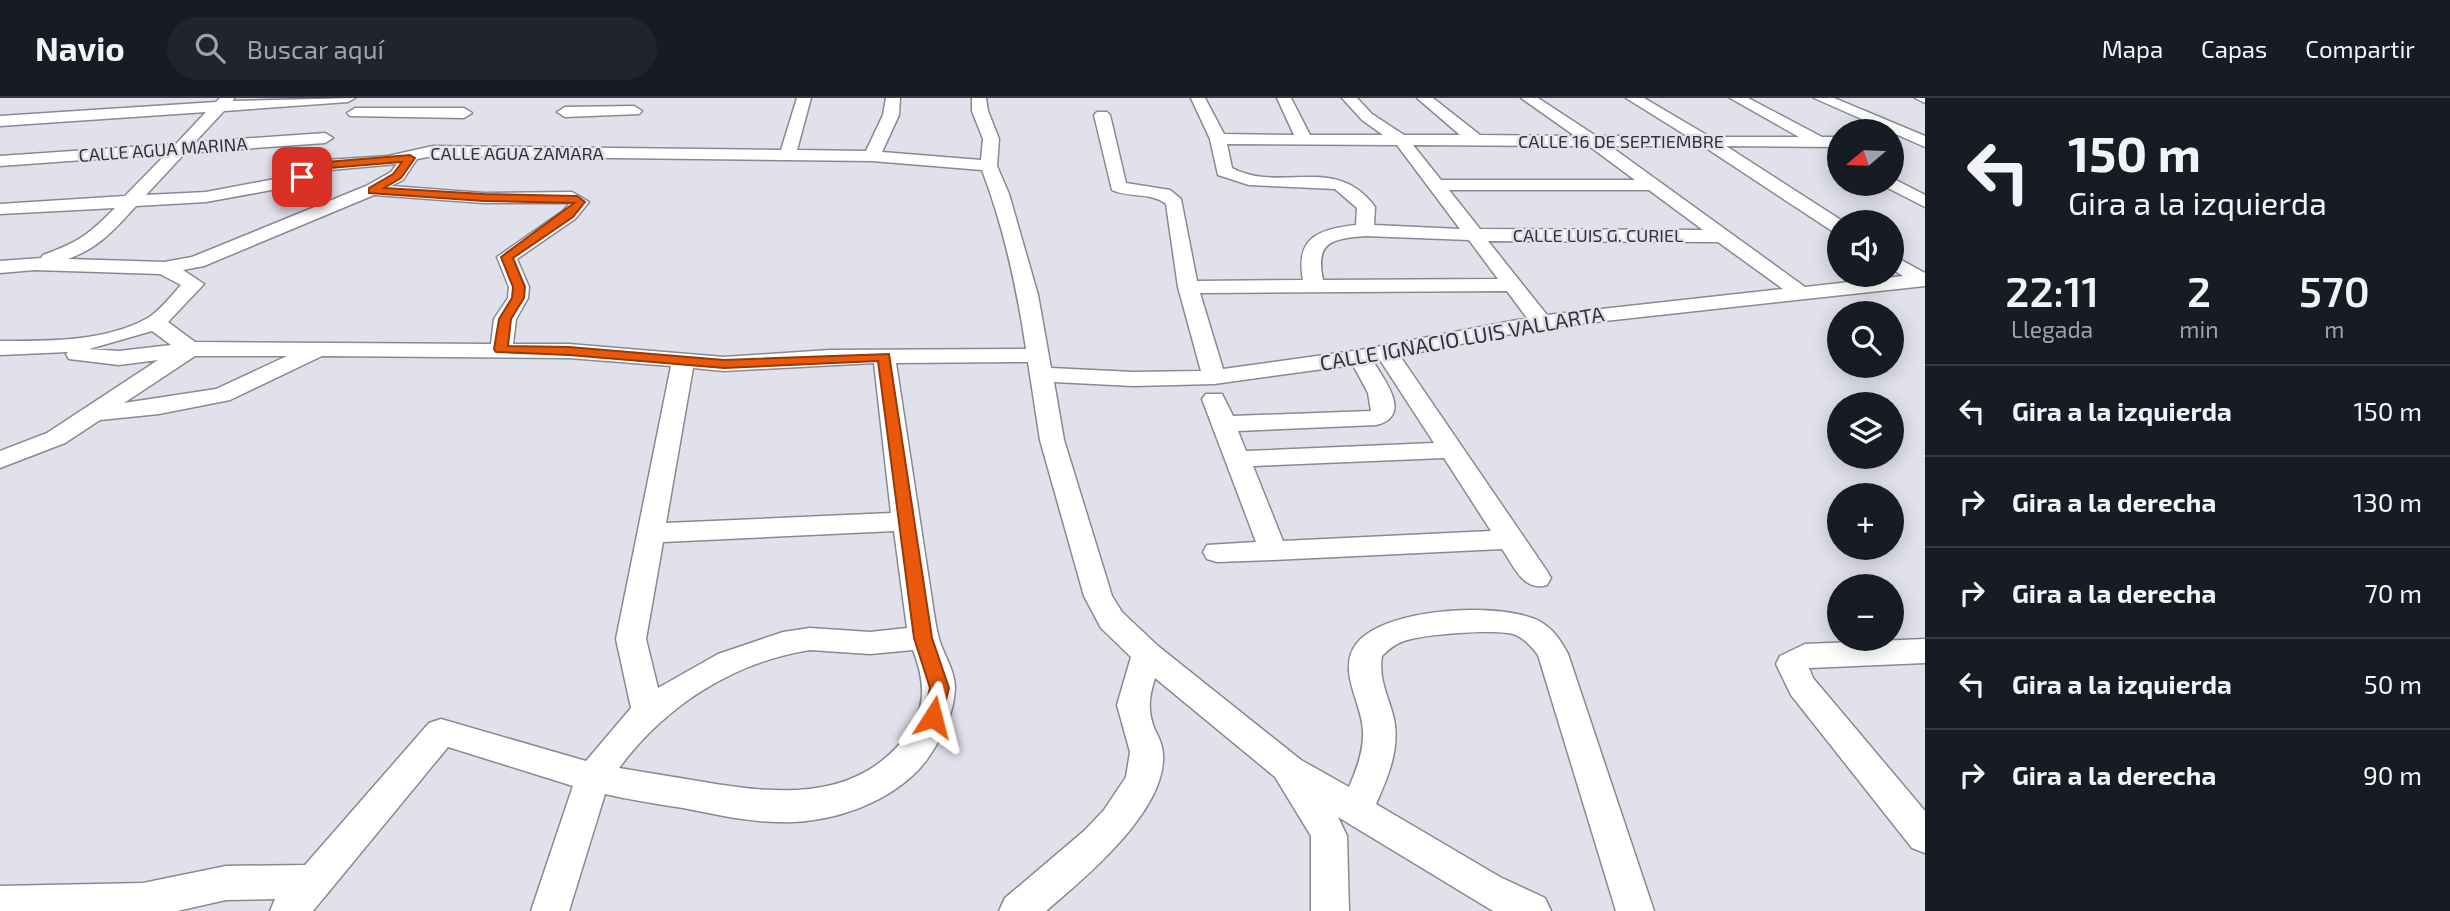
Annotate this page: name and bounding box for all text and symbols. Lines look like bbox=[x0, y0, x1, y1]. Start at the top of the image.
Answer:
search box bbox=[167, 17, 657, 80]
text: Navio bbox=[35, 28, 125, 68]
icon: search bbox=[191, 29, 229, 67]
text: Buscar aquí bbox=[247, 33, 384, 64]
text: Mapa bbox=[2102, 34, 2163, 63]
text: Capas bbox=[2201, 34, 2267, 63]
text: Compartir bbox=[2305, 34, 2415, 63]
north arrow bbox=[1827, 119, 1904, 196]
map controls bbox=[1827, 119, 1904, 651]
text: 150 m bbox=[2068, 123, 2201, 182]
icon: left bbox=[1953, 126, 2044, 217]
street label: CALLE 16 DE SEPTIEMBRE bbox=[1518, 130, 1724, 152]
street label: CALLE AGUA MARINA bbox=[78, 132, 249, 166]
street label: CALLE AGUA ZAMARA bbox=[430, 142, 605, 164]
pin bbox=[272, 147, 332, 207]
icon: arrive bbox=[283, 158, 321, 196]
text: Gira a la izquierda bbox=[2068, 183, 2327, 221]
button: sound bbox=[1827, 210, 1904, 287]
street label: CALLE LUIS G. CURIEL bbox=[1513, 224, 1683, 246]
text: 22:11 bbox=[2005, 265, 2099, 315]
text: 2 bbox=[2187, 265, 2211, 315]
text: 570 bbox=[2299, 265, 2370, 315]
street label: CALLE IGNACIO LUIS VALLARTA bbox=[1318, 300, 1606, 375]
button: search bbox=[1827, 301, 1904, 378]
text: Llegada bbox=[2011, 315, 2093, 343]
text: min bbox=[2179, 315, 2219, 343]
text: m bbox=[2324, 315, 2344, 343]
button: layers bbox=[1827, 392, 1904, 469]
icon: left bbox=[1953, 392, 1991, 430]
text: Gira a la izquierda bbox=[2012, 395, 2232, 426]
text: 150 m bbox=[2353, 395, 2422, 426]
button: + bbox=[1827, 483, 1904, 560]
icon: right bbox=[1953, 483, 1991, 521]
text: Gira a la derecha bbox=[2012, 486, 2216, 517]
text: 130 m bbox=[2353, 486, 2422, 517]
button: − bbox=[1827, 574, 1904, 651]
icon: right bbox=[1953, 574, 1991, 612]
text: Gira a la derecha bbox=[2012, 577, 2216, 608]
text: 70 m bbox=[2364, 577, 2422, 608]
icon: left bbox=[1953, 665, 1991, 703]
text: Gira a la izquierda bbox=[2012, 668, 2232, 699]
text: 50 m bbox=[2364, 668, 2422, 699]
position arrow bbox=[896, 680, 970, 754]
icon: right bbox=[1953, 756, 1991, 794]
text: Gira a la derecha bbox=[2012, 759, 2216, 790]
text: 90 m bbox=[2363, 759, 2422, 790]

